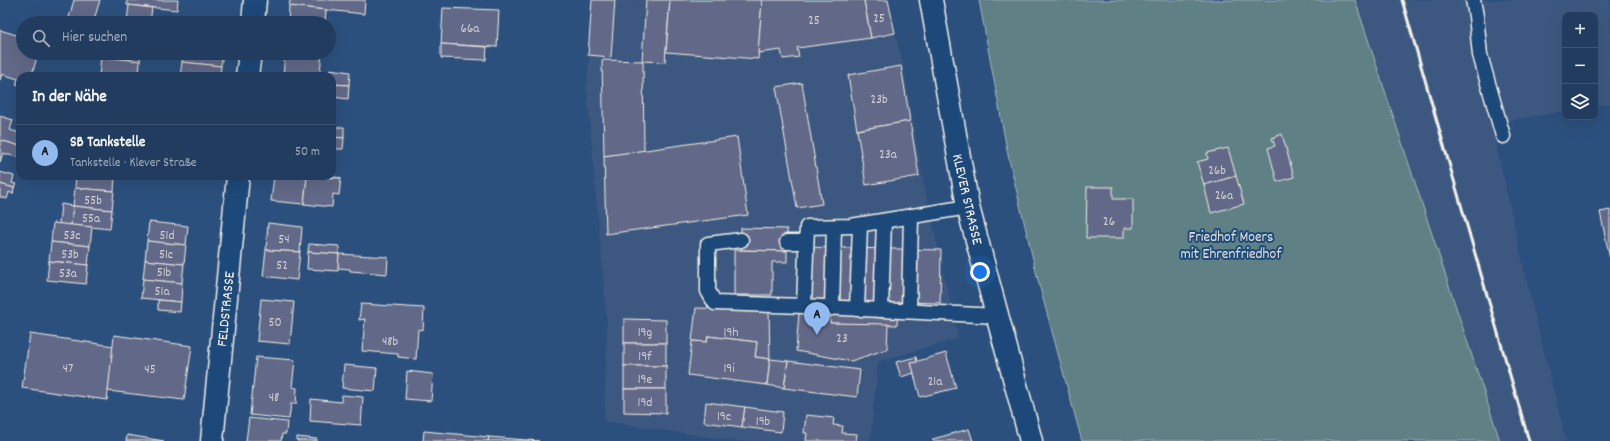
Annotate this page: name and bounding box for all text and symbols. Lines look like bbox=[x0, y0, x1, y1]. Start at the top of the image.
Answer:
house number: 25 bbox=[873, 10, 885, 29]
house number: 25 bbox=[808, 12, 820, 31]
map controls bbox=[1562, 12, 1598, 120]
button: + bbox=[1562, 12, 1598, 48]
search box bbox=[16, 16, 336, 60]
house number: 66a bbox=[461, 20, 480, 39]
icon: search bbox=[30, 27, 52, 49]
text: Hier suchen bbox=[62, 27, 127, 49]
button: − bbox=[1562, 48, 1598, 84]
button: layers bbox=[1562, 84, 1598, 120]
text: In der Nähe bbox=[32, 86, 107, 110]
house number: 23b bbox=[870, 91, 888, 110]
text: SB Tankstelle bbox=[70, 132, 145, 154]
text: A bbox=[41, 143, 49, 162]
text: 50 m bbox=[295, 143, 320, 162]
house number: 23a bbox=[879, 146, 898, 165]
street label: KLEVER STRASSE bbox=[945, 152, 987, 247]
text: Tankstelle · Klever Straße bbox=[70, 154, 197, 173]
house number: 26b bbox=[1208, 162, 1226, 181]
house number: 26a bbox=[1215, 187, 1234, 206]
house number: 55b bbox=[84, 192, 102, 211]
house number: 55a bbox=[82, 210, 101, 229]
house number: 26 bbox=[1103, 213, 1115, 232]
house number: 53c bbox=[63, 227, 81, 246]
house number: 51d bbox=[160, 227, 174, 246]
park label: Friedhof Moers mit Ehrenfriedhof bbox=[1181, 227, 1282, 266]
house number: 54 bbox=[278, 231, 290, 250]
house number: 53b bbox=[61, 246, 79, 265]
house number: 51c bbox=[159, 246, 173, 265]
house number: 52 bbox=[276, 257, 288, 276]
your location bbox=[970, 262, 990, 282]
house number: 51b bbox=[157, 264, 172, 283]
house number: 53a bbox=[59, 265, 78, 284]
street label: FELDSTRASSE bbox=[212, 270, 242, 348]
house number: 51a bbox=[155, 283, 170, 302]
pin: A bbox=[804, 302, 830, 335]
house number: 50 bbox=[268, 314, 282, 333]
house number: 19g bbox=[638, 324, 653, 343]
house number: 19h bbox=[724, 324, 738, 343]
house number: 23 bbox=[836, 330, 848, 349]
house number: 48b bbox=[382, 333, 398, 352]
house number: 19f bbox=[638, 348, 652, 367]
house number: 47 bbox=[63, 360, 73, 379]
house number: 19i bbox=[723, 360, 735, 379]
house number: 45 bbox=[144, 361, 156, 380]
house number: 19e bbox=[638, 371, 653, 390]
house number: 21a bbox=[928, 373, 943, 392]
house number: 48 bbox=[269, 389, 279, 408]
house number: 19d bbox=[638, 394, 652, 413]
house number: 19c bbox=[717, 408, 731, 427]
house number: 19b bbox=[756, 413, 771, 432]

